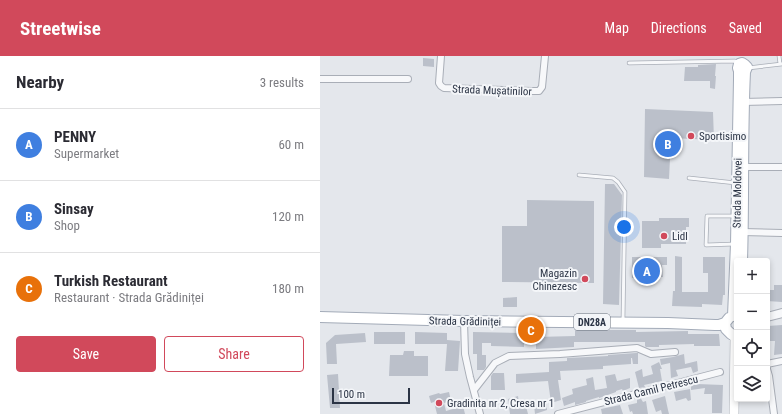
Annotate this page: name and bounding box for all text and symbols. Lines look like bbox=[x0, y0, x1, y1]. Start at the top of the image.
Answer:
text: Streetwise bbox=[20, 17, 101, 40]
text: Map bbox=[605, 20, 629, 36]
text: Directions bbox=[651, 20, 707, 36]
text: Saved bbox=[729, 20, 762, 36]
text: Nearby bbox=[16, 72, 64, 92]
text: 3 results bbox=[260, 75, 304, 90]
street label: Strada Mușatinilor bbox=[452, 83, 533, 98]
text: PENNY bbox=[54, 128, 96, 146]
pin: B bbox=[655, 129, 681, 159]
place label: Sportisimo bbox=[699, 130, 747, 143]
marker: Sportisimo bbox=[686, 131, 696, 141]
text: A bbox=[25, 137, 33, 152]
text: 60 m bbox=[278, 137, 304, 152]
text: Supermarket bbox=[54, 146, 119, 161]
street label: Strada Moldovei bbox=[730, 158, 745, 228]
text: Sinsay bbox=[54, 200, 94, 218]
text: B bbox=[25, 209, 33, 224]
text: 120 m bbox=[272, 209, 304, 224]
your location bbox=[614, 217, 634, 237]
text: Shop bbox=[54, 218, 80, 233]
place label: Lidl bbox=[672, 230, 688, 243]
marker: Lidl bbox=[659, 231, 669, 241]
pin: A bbox=[634, 256, 660, 286]
map controls bbox=[734, 258, 770, 402]
button: + bbox=[734, 258, 770, 294]
place label: Magazin Chinezesc bbox=[532, 267, 577, 293]
text: Turkish Restaurant bbox=[54, 272, 168, 290]
marker: Magazin Chinezesc bbox=[580, 274, 590, 284]
text: C bbox=[25, 281, 33, 296]
text: 180 m bbox=[272, 281, 304, 296]
text: Restaurant · Strada Grădiniței bbox=[54, 290, 204, 305]
button: − bbox=[734, 294, 770, 330]
street label: Strada Grădiniței bbox=[429, 314, 501, 329]
road number: DN28A bbox=[574, 314, 610, 330]
pin: C bbox=[518, 315, 544, 345]
button: locate bbox=[734, 330, 770, 366]
button: Save bbox=[16, 336, 156, 372]
button: Share bbox=[164, 336, 304, 372]
button: layers bbox=[734, 366, 770, 402]
street label: Strada Camil Petrescu bbox=[603, 373, 699, 408]
scale bar bbox=[332, 386, 410, 405]
text: 100 m bbox=[338, 388, 365, 401]
place label: Gradinita nr 2, Cresa nr 1 bbox=[447, 397, 554, 410]
marker: Gradinita nr 2, Cresa nr 1 bbox=[434, 398, 444, 408]

